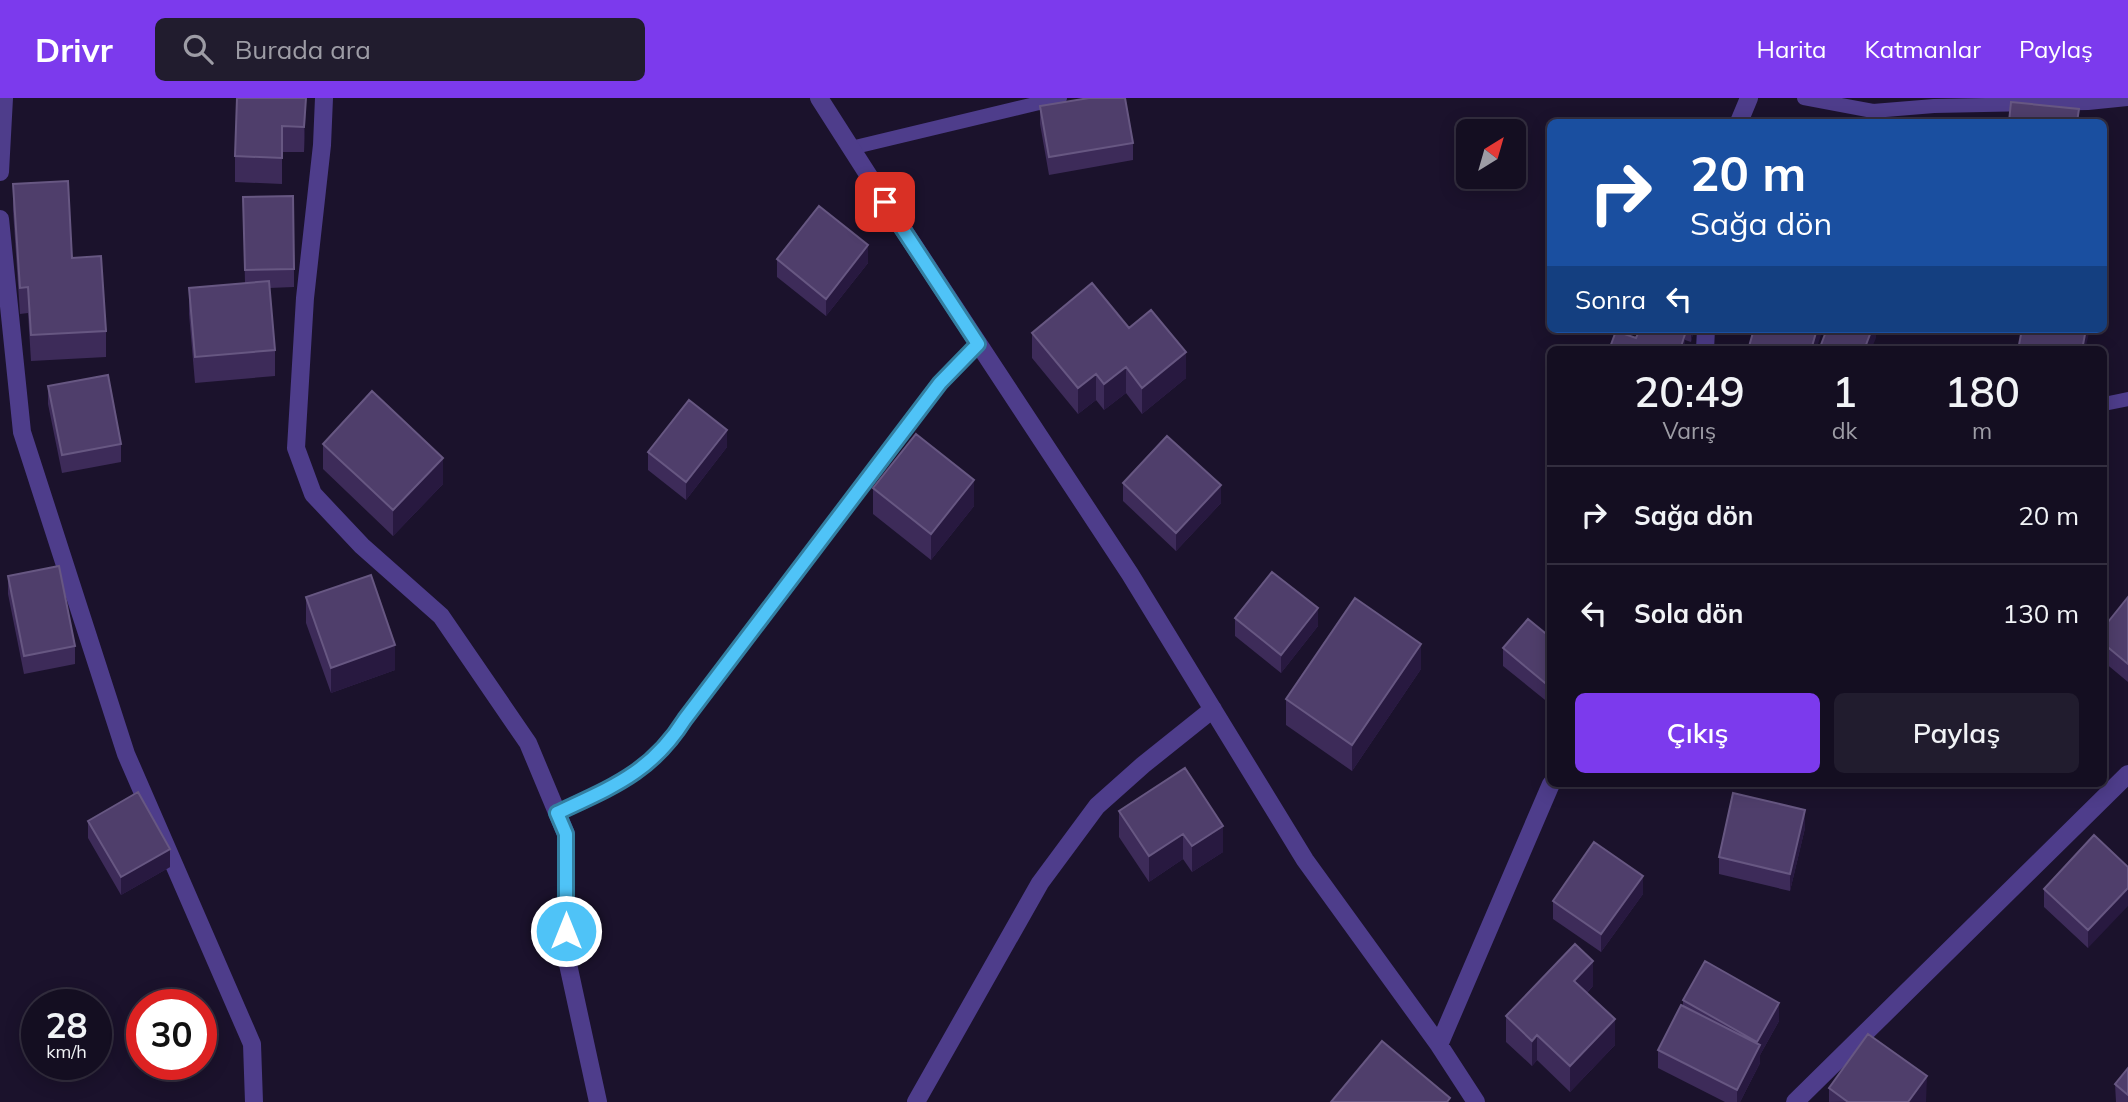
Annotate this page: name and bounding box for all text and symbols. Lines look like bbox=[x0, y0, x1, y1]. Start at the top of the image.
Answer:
search box bbox=[155, 18, 645, 81]
text: Drivr bbox=[35, 29, 113, 70]
icon: search bbox=[179, 30, 217, 68]
text: Burada ara bbox=[235, 33, 371, 66]
text: Harita bbox=[1757, 34, 1827, 64]
text: Katmanlar bbox=[1865, 34, 1981, 64]
text: Paylaş bbox=[2019, 34, 2093, 64]
north arrow bbox=[1456, 119, 1526, 189]
map controls bbox=[1456, 119, 1526, 189]
text: 20 m bbox=[1690, 142, 1806, 203]
icon: right bbox=[1575, 147, 1666, 238]
pin bbox=[855, 172, 915, 232]
icon: arrive bbox=[866, 183, 904, 221]
text: Sağa dön bbox=[1690, 203, 1832, 243]
icon: left bbox=[1660, 280, 1698, 318]
text: Sonra bbox=[1575, 283, 1646, 316]
text: 20:49 bbox=[1634, 365, 1745, 418]
text: 1 bbox=[1832, 365, 1857, 418]
text: 180 bbox=[1944, 365, 2020, 418]
text: Varış bbox=[1662, 416, 1716, 445]
text: dk bbox=[1832, 416, 1857, 445]
text: m bbox=[1972, 416, 1992, 445]
icon: right bbox=[1575, 496, 1613, 534]
text: Sağa dön bbox=[1634, 499, 1754, 532]
text: 20 m bbox=[2018, 499, 2079, 532]
icon: left bbox=[1575, 594, 1613, 632]
text: Sola dön bbox=[1634, 597, 1743, 630]
text: 130 m bbox=[2003, 597, 2079, 630]
button: Çıkış bbox=[1575, 693, 1820, 773]
button: Paylaş bbox=[1834, 693, 2079, 773]
position arrow bbox=[529, 894, 603, 968]
speed limit sign: 30 bbox=[126, 989, 217, 1080]
text: 28 bbox=[45, 1003, 88, 1047]
text: km/h bbox=[46, 1040, 87, 1063]

